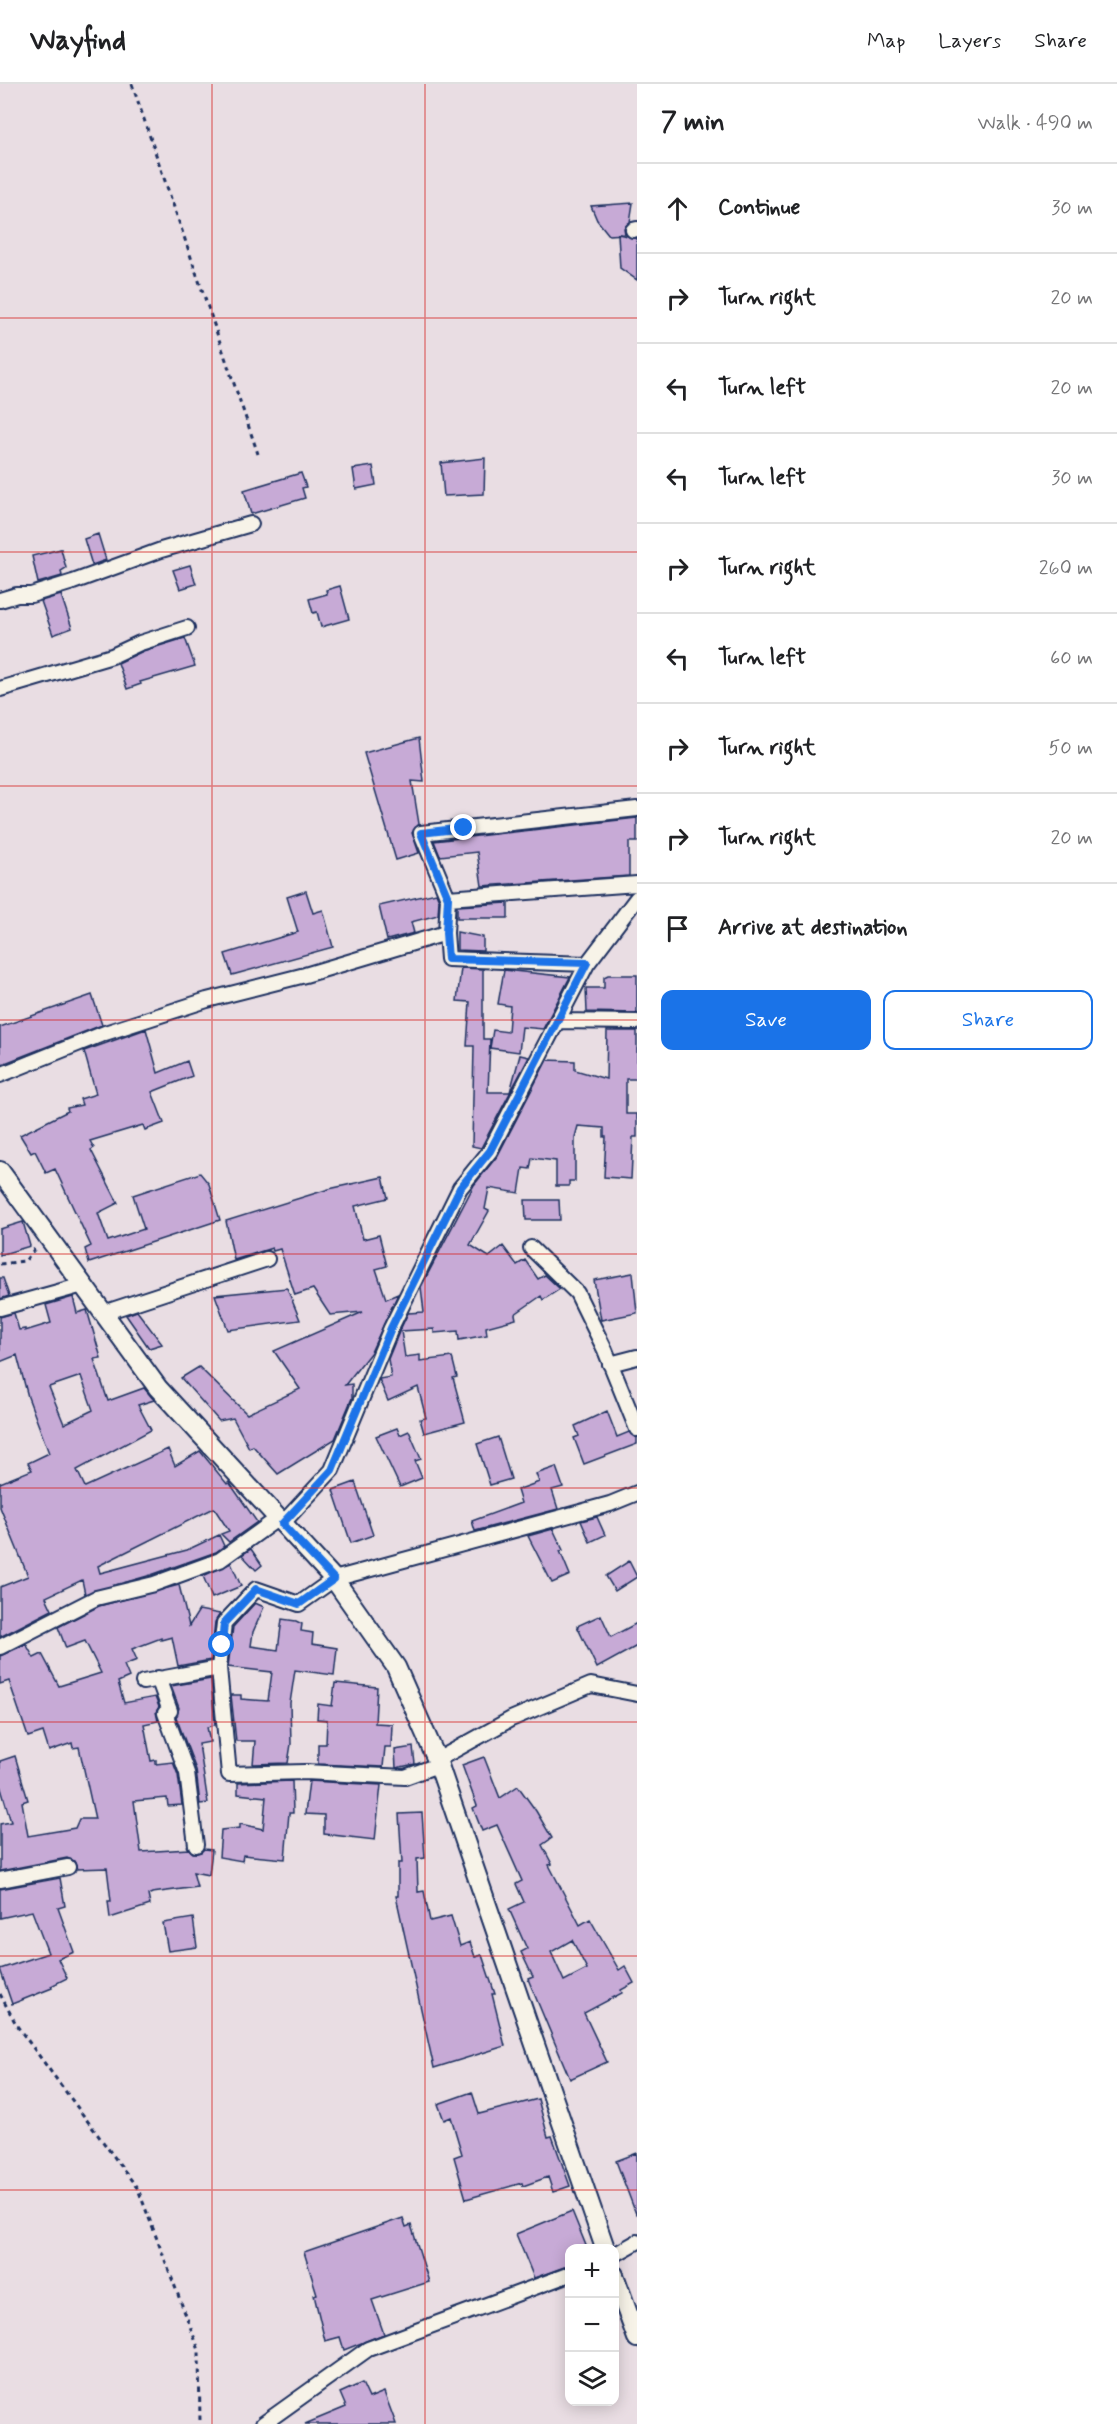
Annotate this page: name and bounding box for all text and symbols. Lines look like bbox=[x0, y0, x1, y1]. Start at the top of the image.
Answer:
text: Wayfind bbox=[30, 23, 126, 60]
text: Map bbox=[867, 27, 905, 55]
text: Layers bbox=[938, 27, 1001, 55]
text: Share bbox=[1034, 27, 1087, 55]
text: 7 min bbox=[661, 106, 725, 140]
text: Walk · 490 m bbox=[978, 110, 1093, 137]
icon: ahead bbox=[661, 192, 694, 225]
text: Continue bbox=[718, 194, 800, 222]
text: 30 m bbox=[1051, 195, 1093, 222]
icon: right bbox=[661, 282, 694, 315]
text: Turn right bbox=[718, 284, 816, 312]
text: 20 m bbox=[1050, 285, 1093, 312]
icon: left bbox=[661, 372, 694, 405]
text: Turn left bbox=[718, 374, 806, 402]
text: 20 m bbox=[1050, 375, 1093, 402]
icon: left bbox=[661, 462, 694, 495]
text: Turn left bbox=[718, 464, 806, 492]
text: 30 m bbox=[1051, 465, 1093, 492]
icon: right bbox=[661, 552, 694, 585]
text: Turn right bbox=[718, 554, 816, 582]
text: 260 m bbox=[1039, 555, 1093, 582]
icon: left bbox=[661, 642, 694, 675]
text: Turn left bbox=[718, 644, 806, 672]
text: 60 m bbox=[1050, 645, 1093, 672]
icon: right bbox=[661, 732, 694, 765]
text: Turn right bbox=[718, 734, 816, 762]
text: 50 m bbox=[1048, 735, 1093, 762]
route end bbox=[450, 814, 476, 840]
icon: right bbox=[661, 822, 694, 855]
text: Turn right bbox=[718, 824, 816, 852]
text: 20 m bbox=[1050, 825, 1093, 852]
icon: arrive bbox=[661, 912, 694, 945]
text: Arrive at destination bbox=[718, 914, 908, 942]
button: Save bbox=[661, 990, 871, 1050]
button: Share bbox=[883, 990, 1093, 1050]
route start bbox=[208, 1631, 234, 1657]
map controls bbox=[565, 2244, 619, 2406]
button: + bbox=[565, 2244, 619, 2298]
button: − bbox=[565, 2298, 619, 2352]
button: layers bbox=[565, 2352, 619, 2406]

